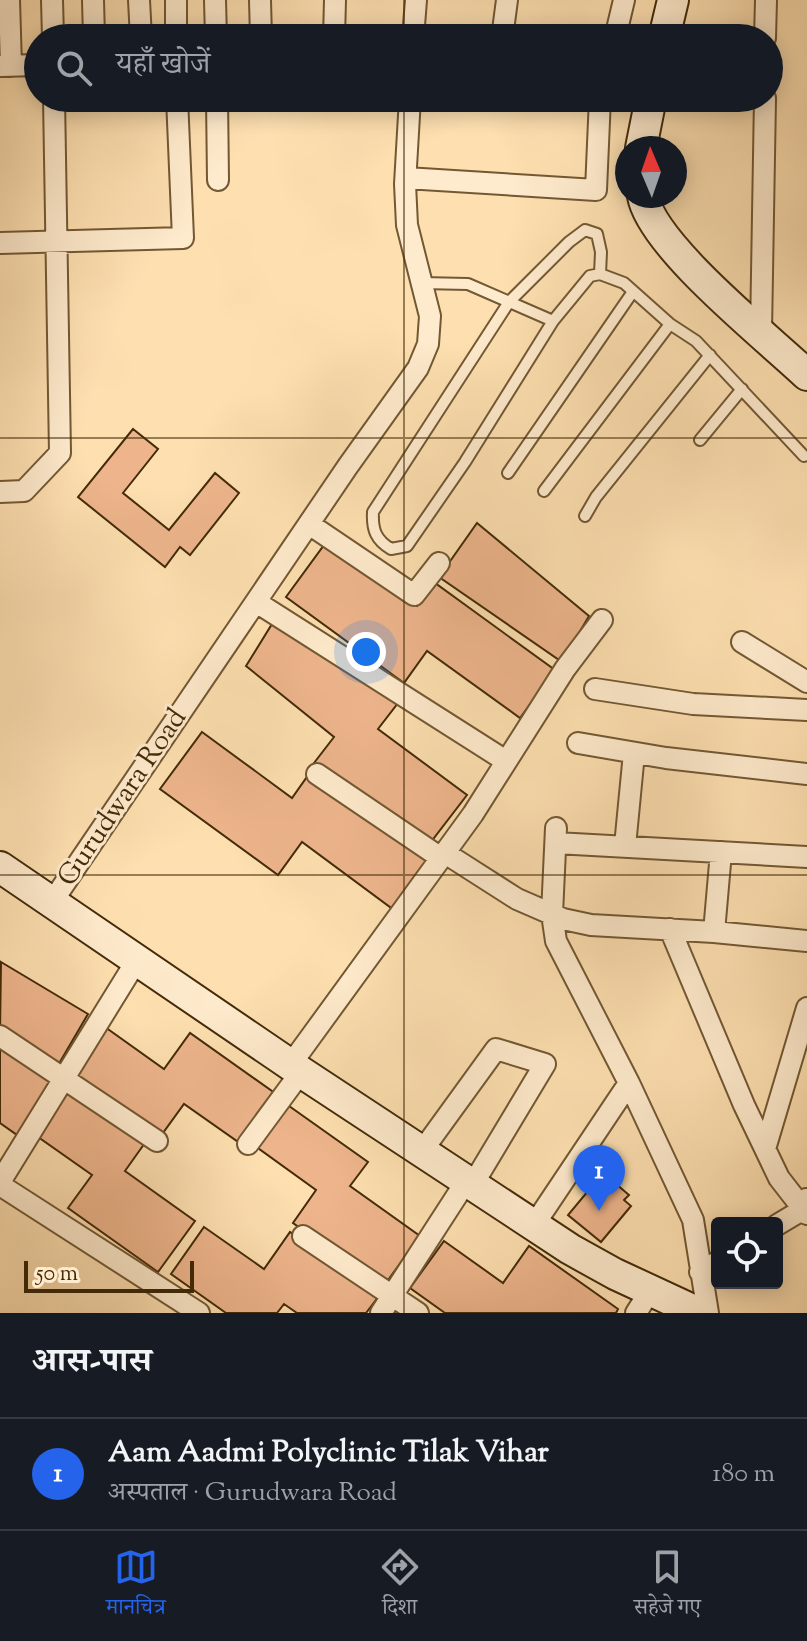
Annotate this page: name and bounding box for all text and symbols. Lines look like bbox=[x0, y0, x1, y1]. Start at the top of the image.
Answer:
search box bbox=[24, 24, 783, 112]
text: यहाँ खोजें bbox=[116, 44, 210, 87]
icon: search bbox=[52, 46, 96, 90]
north arrow bbox=[615, 136, 687, 208]
your location bbox=[346, 632, 386, 672]
street label: Gurudwara Road bbox=[49, 701, 198, 895]
pin: 1 bbox=[573, 1145, 625, 1211]
map controls bbox=[711, 1217, 783, 1289]
button: locate bbox=[711, 1217, 783, 1289]
scale bar bbox=[24, 1257, 194, 1293]
text: 50 m bbox=[36, 1259, 78, 1291]
text: आस-पास bbox=[32, 1338, 152, 1387]
text: Aam Aadmi Polyclinic Tilak Vihar bbox=[108, 1432, 549, 1475]
text: 1 bbox=[54, 1456, 62, 1493]
text: 180 m bbox=[712, 1456, 775, 1493]
text: अस्पताल · Gurudwara Road bbox=[108, 1475, 397, 1512]
tab: मानचित्र bbox=[106, 1545, 166, 1628]
tab: दिशा bbox=[378, 1545, 422, 1628]
tab: सहेजे गए bbox=[634, 1545, 701, 1628]

